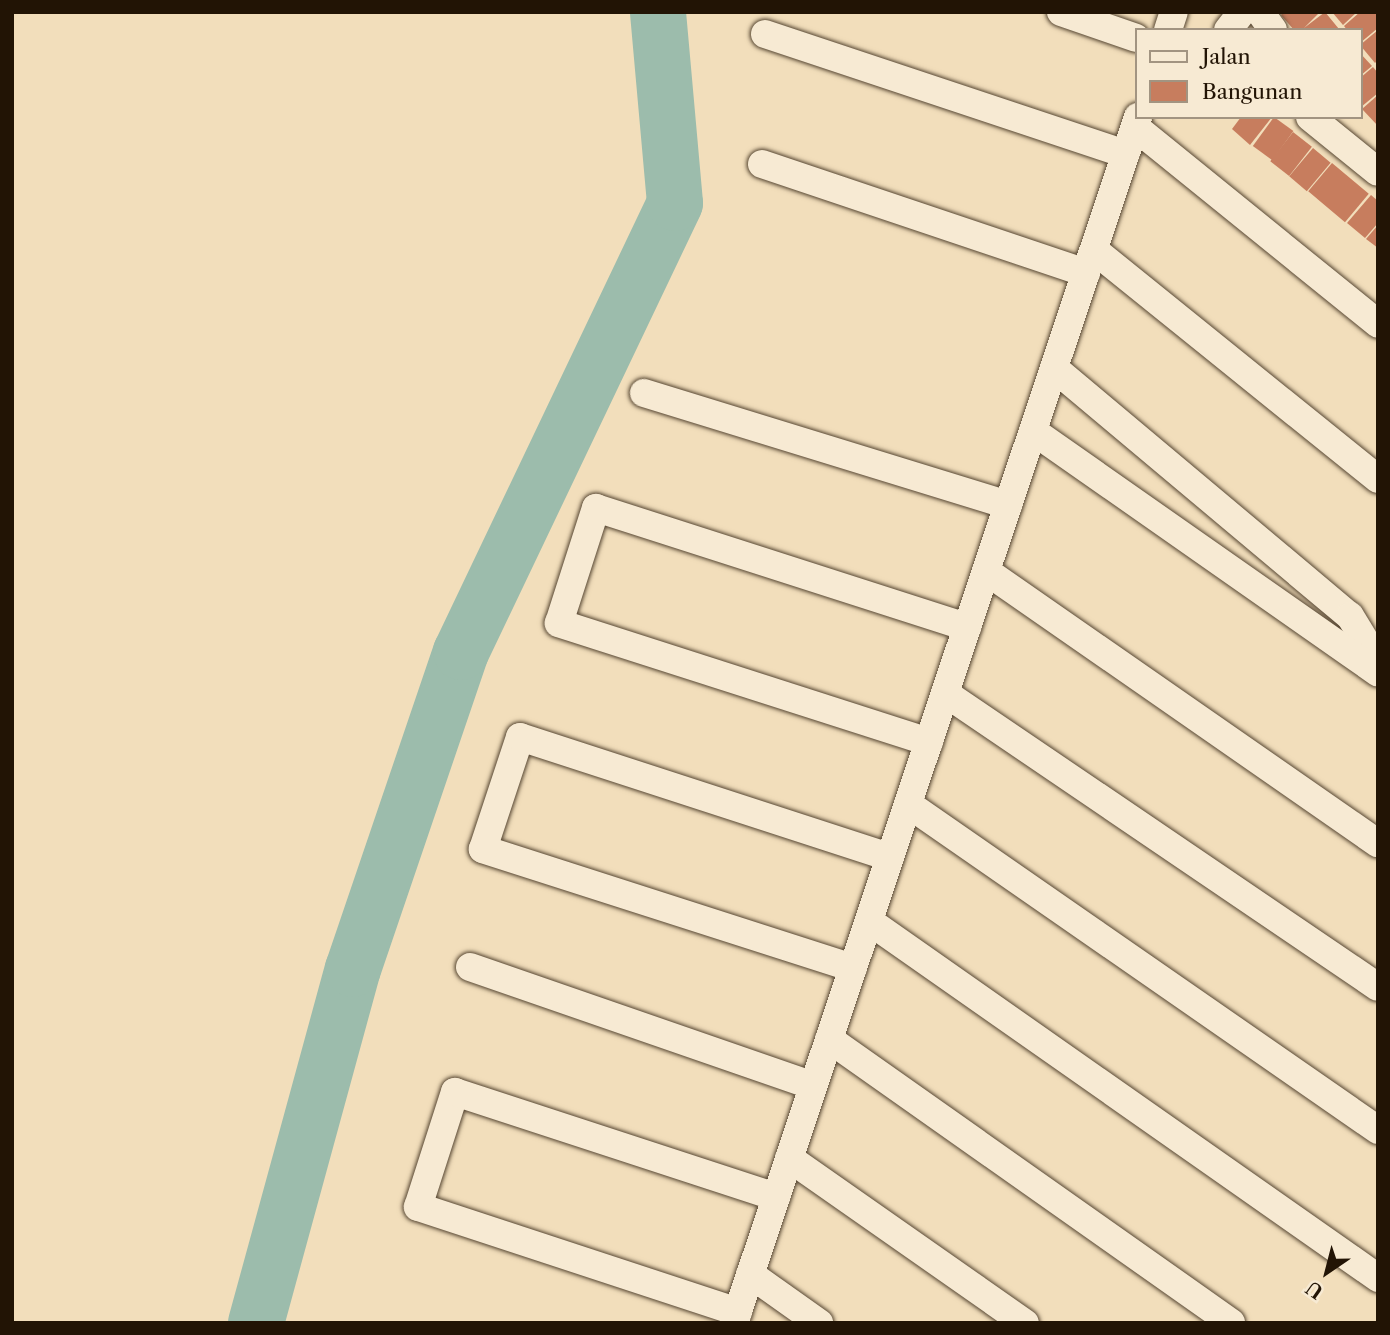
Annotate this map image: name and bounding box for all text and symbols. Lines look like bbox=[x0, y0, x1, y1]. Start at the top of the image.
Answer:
legend bbox=[1134, 28, 1362, 119]
text: Jalan bbox=[1202, 44, 1251, 69]
text: Bangunan bbox=[1202, 79, 1302, 104]
north arrow bbox=[1292, 1237, 1362, 1307]
text: U bbox=[1302, 1276, 1328, 1303]

